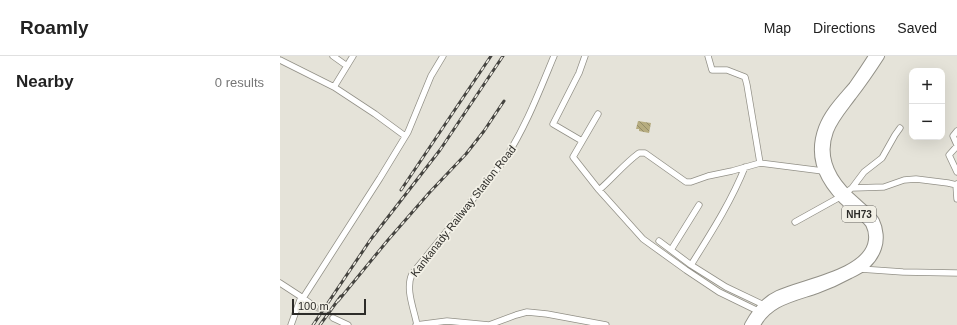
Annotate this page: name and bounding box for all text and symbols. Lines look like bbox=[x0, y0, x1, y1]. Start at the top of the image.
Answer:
text: Roamly bbox=[20, 17, 89, 38]
text: Map bbox=[764, 20, 791, 36]
text: Directions bbox=[813, 20, 875, 36]
text: Saved bbox=[897, 20, 937, 36]
map controls bbox=[909, 68, 945, 140]
button: + bbox=[909, 68, 945, 104]
text: Nearby bbox=[16, 72, 74, 91]
text: 0 results bbox=[215, 75, 264, 90]
button: − bbox=[909, 104, 945, 140]
street label: Kankanady Railway Station Road bbox=[408, 143, 518, 279]
road number: NH73 bbox=[842, 206, 876, 222]
scale bar bbox=[292, 297, 366, 316]
text: 100 m bbox=[298, 300, 329, 312]

